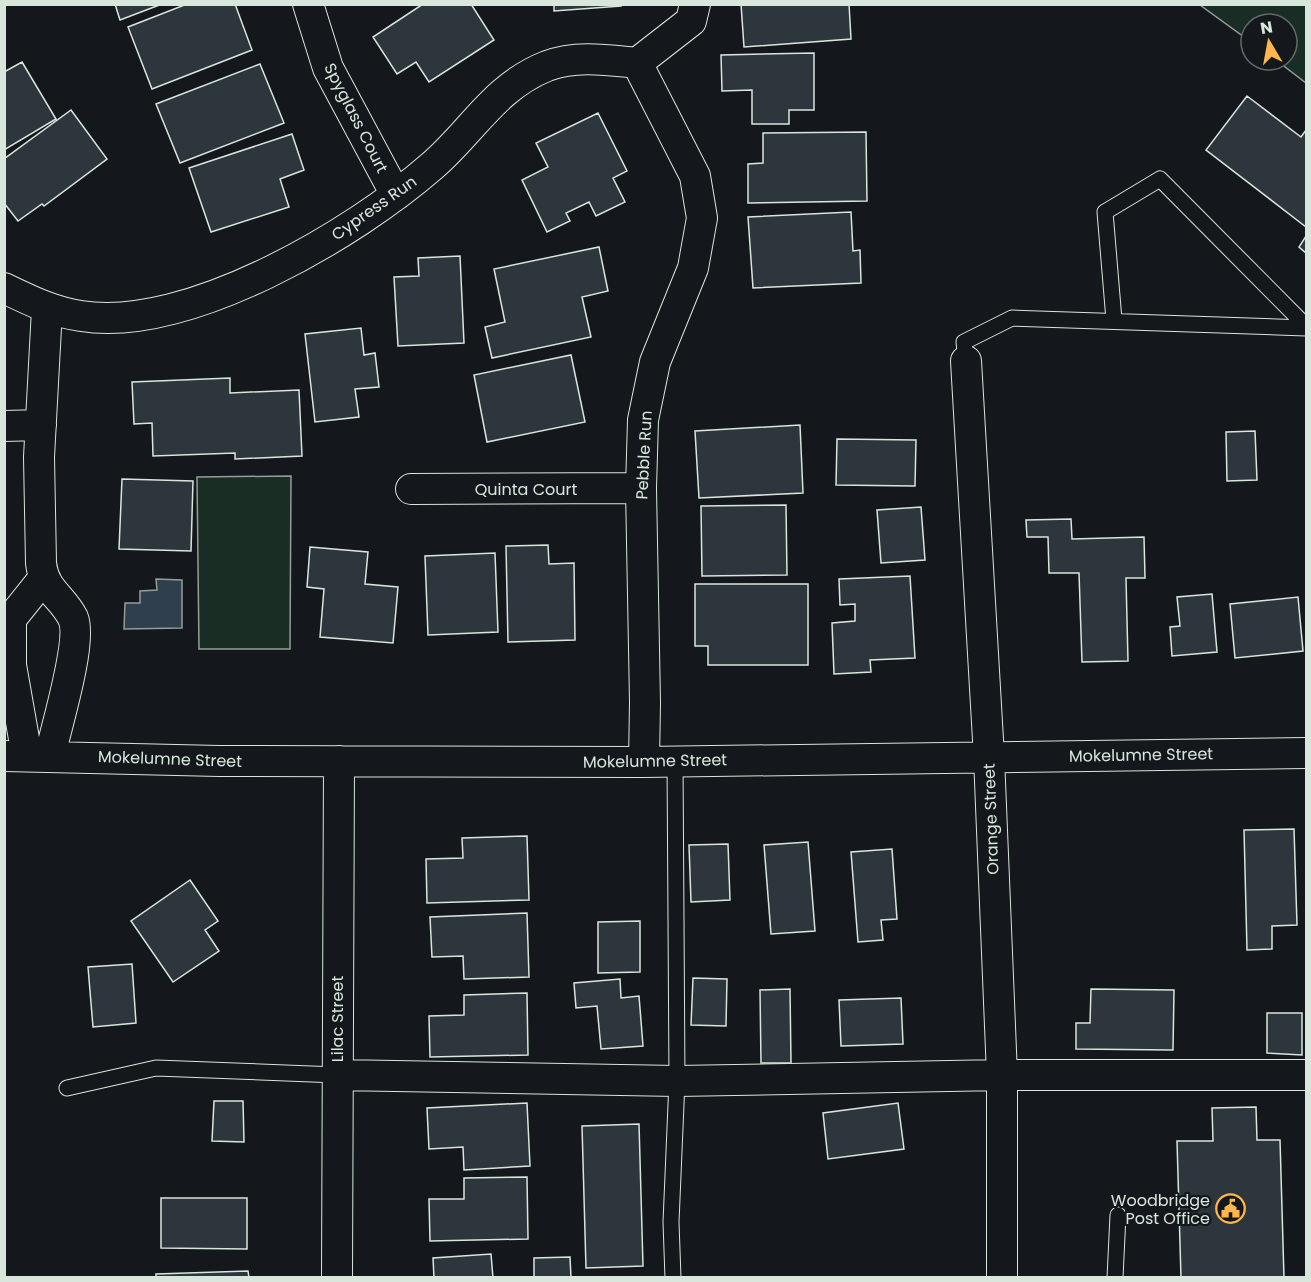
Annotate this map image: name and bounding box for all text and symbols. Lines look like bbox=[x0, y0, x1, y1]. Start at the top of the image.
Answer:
north arrow bbox=[1239, 12, 1299, 72]
text: N bbox=[1259, 15, 1274, 40]
street label: Spyglass Court bbox=[318, 59, 394, 177]
street label: Cypress Run bbox=[327, 170, 421, 246]
street label: Pebble Run bbox=[630, 410, 658, 500]
street label: Quinta Court bbox=[475, 478, 577, 501]
street label: Mokelumne Street bbox=[1069, 742, 1213, 768]
street label: Mokelumne Street bbox=[98, 745, 243, 773]
street label: Mokelumne Street bbox=[583, 748, 727, 774]
street label: Orange Street bbox=[978, 763, 1004, 875]
street label: Lilac Street bbox=[326, 976, 349, 1062]
place label: Woodbridge Post Office bbox=[1111, 1189, 1210, 1230]
public building icon: Woodbridge Post Office bbox=[1215, 1193, 1247, 1225]

